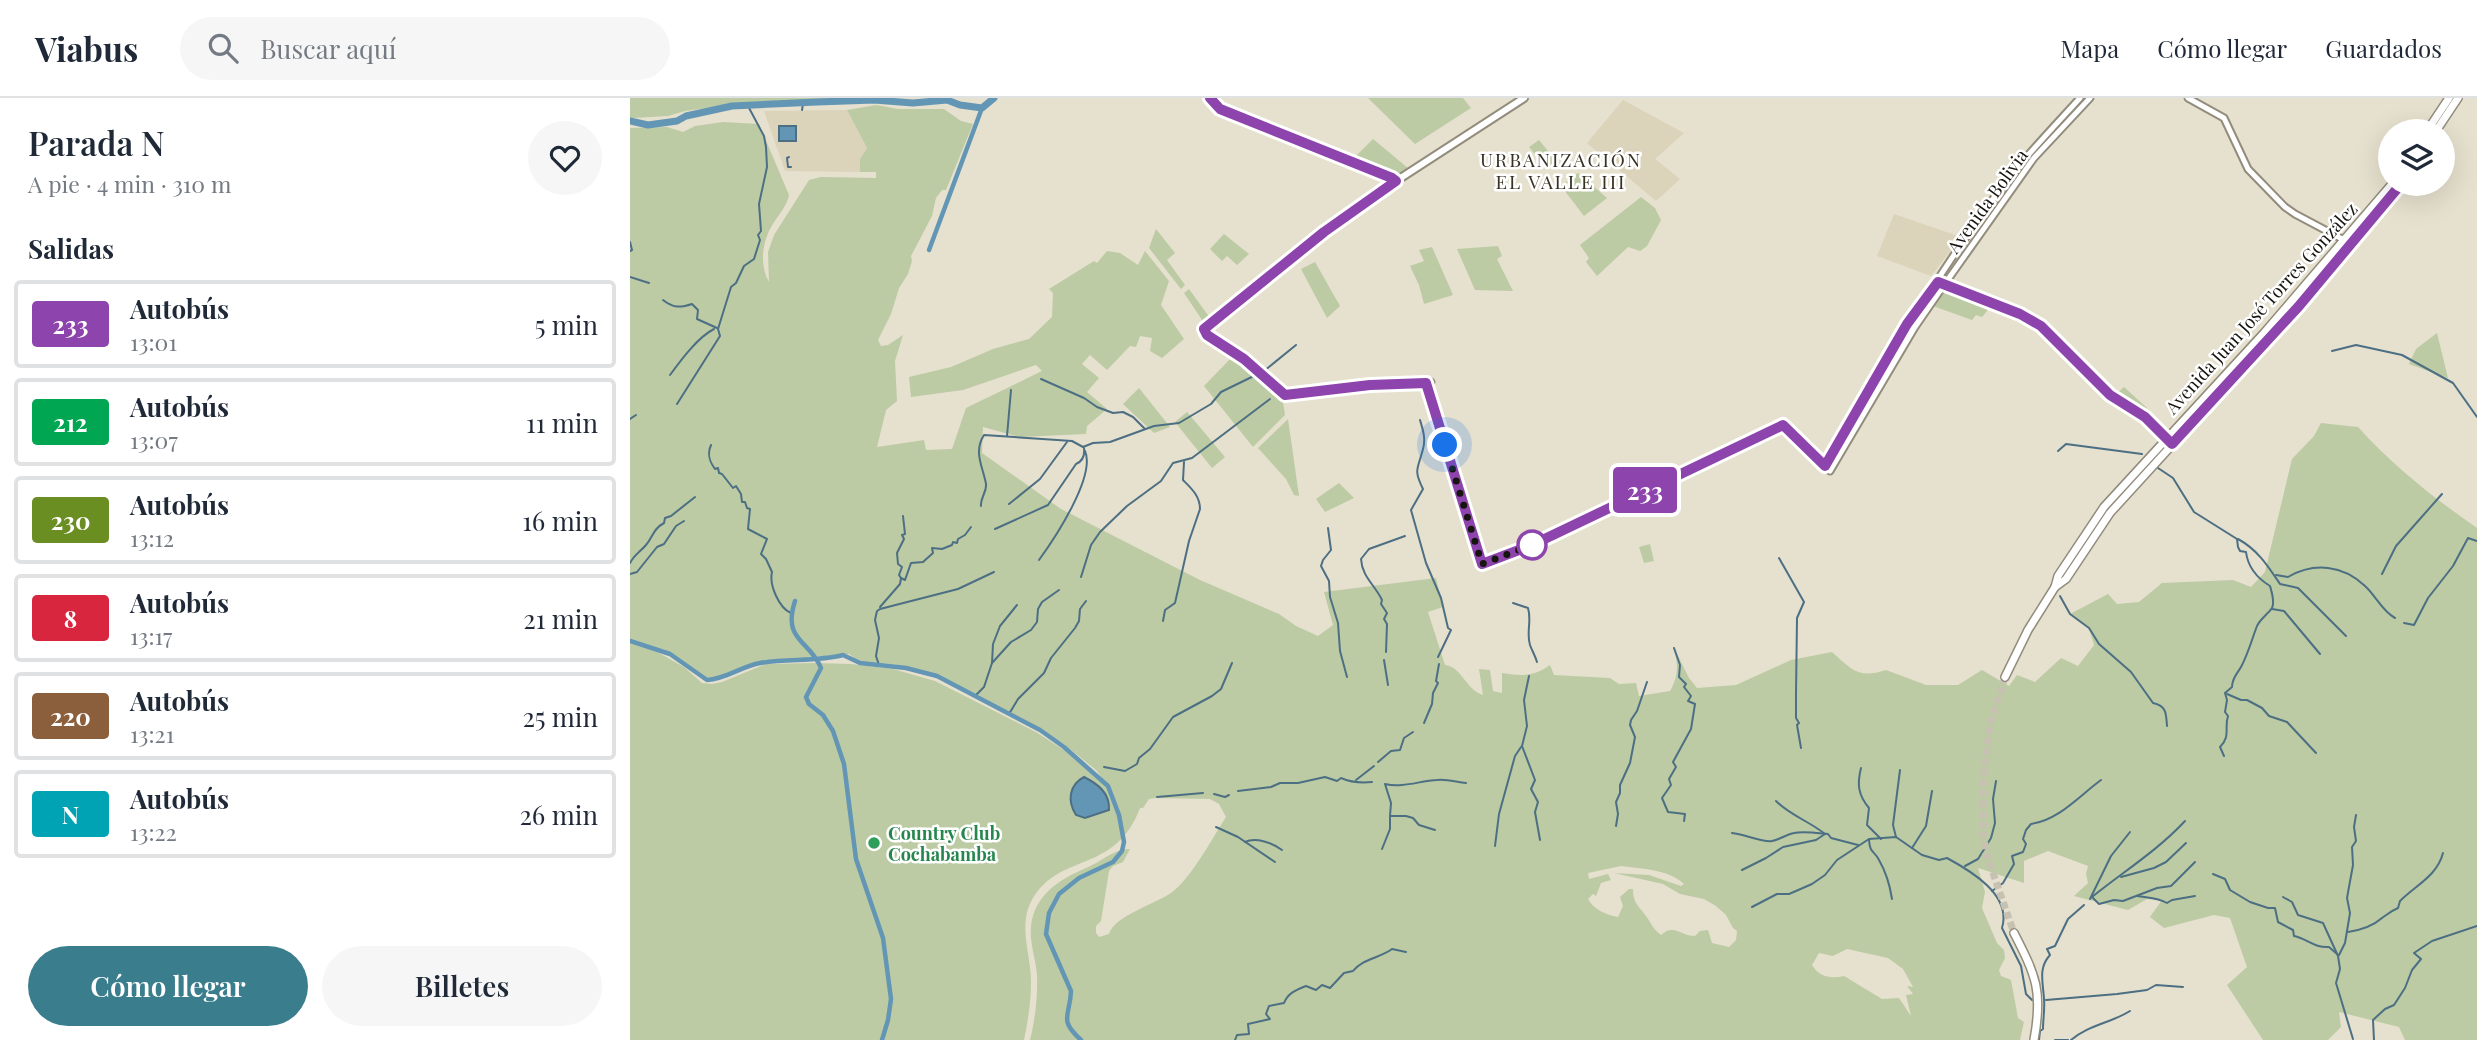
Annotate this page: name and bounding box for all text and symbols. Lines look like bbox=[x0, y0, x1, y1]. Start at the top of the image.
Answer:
search box bbox=[180, 17, 670, 80]
text: Viabus bbox=[35, 26, 138, 70]
icon: search bbox=[204, 29, 242, 67]
text: Buscar aquí bbox=[260, 31, 396, 66]
text: Mapa bbox=[2061, 32, 2119, 64]
text: Cómo llegar bbox=[2157, 32, 2287, 64]
text: Guardados bbox=[2325, 32, 2442, 64]
map controls bbox=[2378, 119, 2455, 196]
button: layers bbox=[2378, 119, 2455, 196]
text: Parada N bbox=[28, 120, 165, 164]
button: heart bbox=[528, 121, 602, 195]
street label: Avenida Bolivia bbox=[1941, 144, 2033, 259]
district label: URBANIZACIÓN EL VALLE III bbox=[1480, 146, 1642, 194]
text: A pie · 4 min · 310 m bbox=[28, 168, 231, 199]
street label: Avenida Juan José Torres González bbox=[2159, 197, 2362, 420]
text: Salidas bbox=[28, 231, 114, 266]
text: Autobús bbox=[130, 291, 229, 326]
text: 5 min bbox=[535, 307, 598, 342]
text: 233 bbox=[53, 308, 88, 340]
text: 13:01 bbox=[130, 326, 177, 357]
text: Autobús bbox=[130, 389, 229, 424]
text: 11 min bbox=[526, 405, 598, 440]
text: 212 bbox=[53, 406, 88, 438]
text: 13:07 bbox=[130, 424, 178, 455]
your location bbox=[1427, 427, 1462, 462]
line badge: 233 bbox=[1605, 467, 1685, 513]
text: 233 bbox=[1627, 474, 1663, 506]
text: Autobús bbox=[130, 487, 229, 522]
text: 16 min bbox=[522, 503, 598, 538]
text: 230 bbox=[51, 504, 90, 536]
text: 13:12 bbox=[130, 522, 174, 553]
unlabelled marker bbox=[1517, 530, 1547, 560]
text: Autobús bbox=[130, 585, 229, 620]
text: 21 min bbox=[523, 601, 598, 636]
text: 8 bbox=[64, 602, 77, 634]
text: 13:17 bbox=[130, 620, 172, 651]
text: Autobús bbox=[130, 683, 229, 718]
text: 25 min bbox=[522, 699, 598, 734]
text: 220 bbox=[50, 700, 91, 732]
text: 13:21 bbox=[130, 718, 174, 749]
text: Autobús bbox=[130, 781, 229, 816]
text: 26 min bbox=[519, 797, 598, 832]
text: N bbox=[62, 798, 79, 830]
text: 13:22 bbox=[130, 816, 177, 847]
place label: Country Club Cochabamba bbox=[888, 821, 1000, 866]
marker: Country Club Cochabamba bbox=[866, 835, 882, 851]
button: Cómo llegar bbox=[28, 946, 308, 1026]
button: Billetes bbox=[322, 946, 602, 1026]

